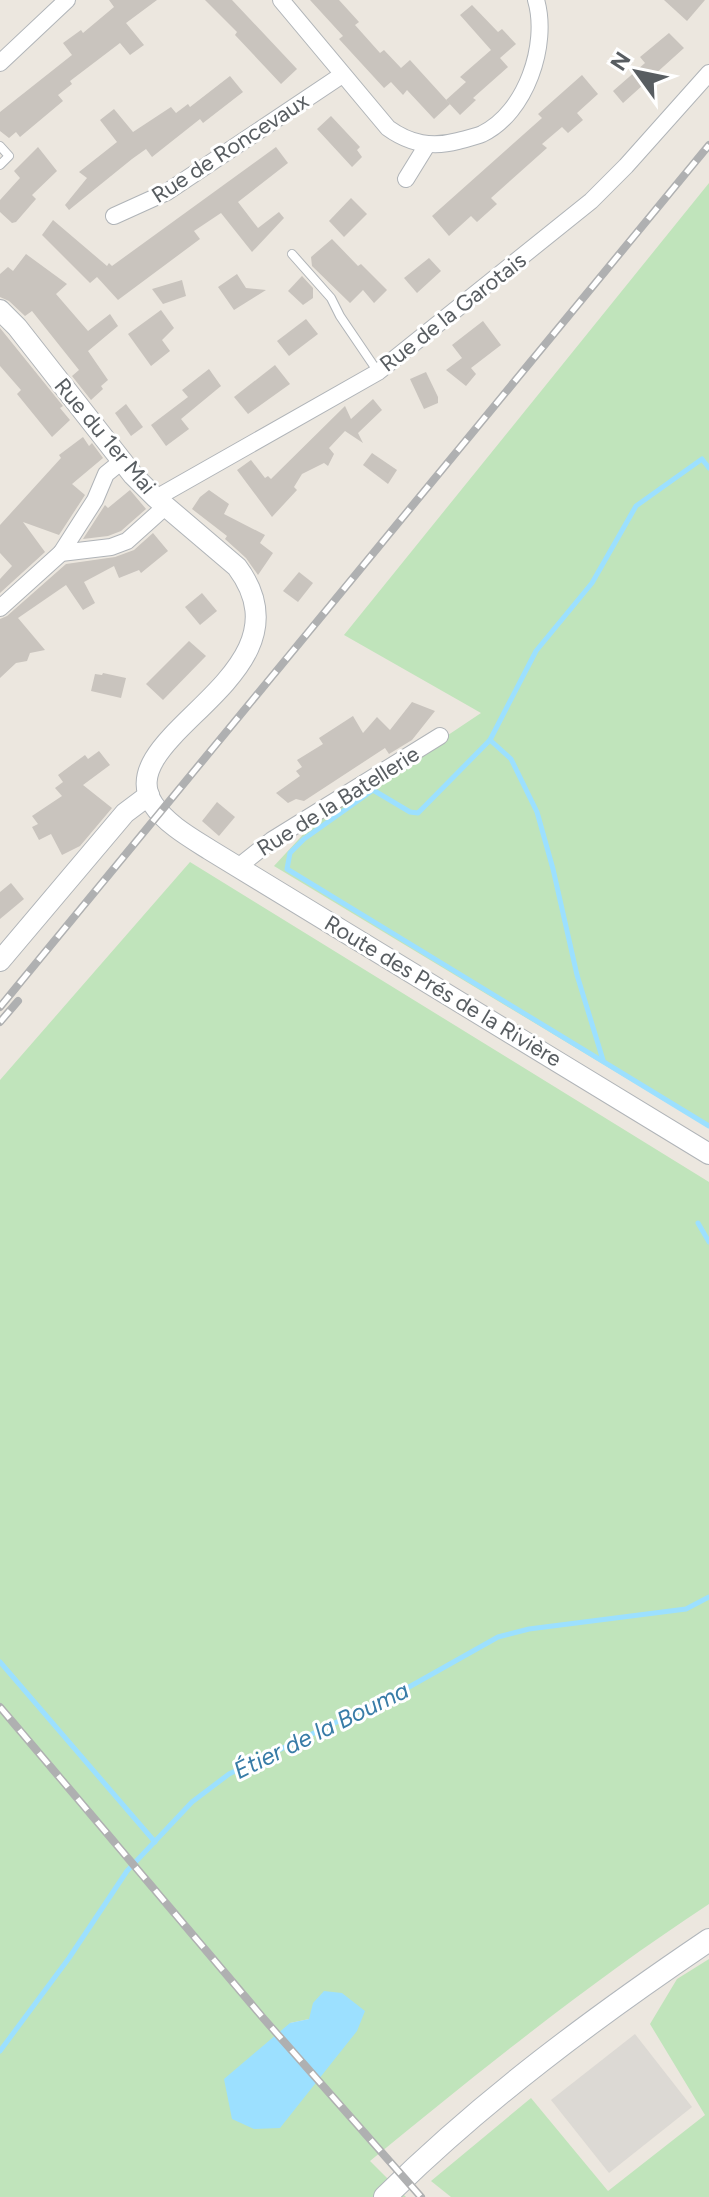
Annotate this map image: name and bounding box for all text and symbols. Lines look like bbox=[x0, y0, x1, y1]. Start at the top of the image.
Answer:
north arrow bbox=[597, 32, 677, 112]
text: N bbox=[605, 47, 637, 76]
street label: Rue de Roncevaux bbox=[147, 87, 314, 209]
street label: Rue de la Garotais bbox=[374, 246, 532, 378]
street label: Rue du 1er Mai bbox=[49, 373, 161, 499]
street label: Rue de la Batellerie bbox=[252, 740, 424, 862]
street label: Route des Prés de la Rivière bbox=[320, 909, 566, 1073]
water label: Étier de la Bouma bbox=[229, 1675, 413, 1785]

